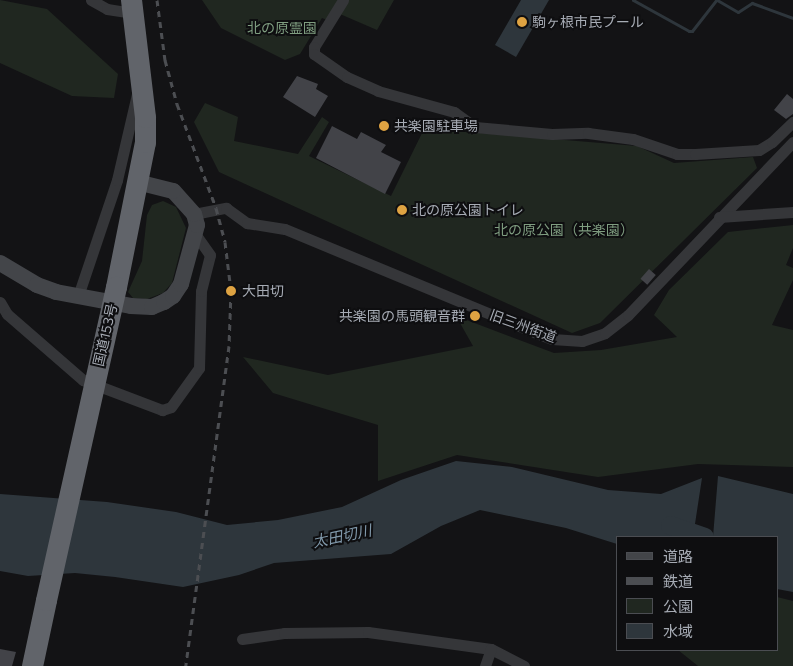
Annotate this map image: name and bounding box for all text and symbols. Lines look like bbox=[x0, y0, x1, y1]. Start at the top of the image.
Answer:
place label: 駒ヶ根市民プール bbox=[532, 14, 644, 30]
marker: 駒ヶ根市民プール bbox=[516, 16, 528, 28]
park label: 北の原霊園 bbox=[247, 20, 317, 36]
place label: 共楽園駐車場 bbox=[394, 118, 478, 134]
marker: 共楽園駐車場 bbox=[378, 120, 390, 132]
place label: 北の原公園トイレ bbox=[412, 202, 524, 218]
marker: 北の原公園トイレ bbox=[396, 204, 408, 216]
park label: 北の原公園（共楽園） bbox=[494, 222, 634, 238]
place label: 大田切 bbox=[242, 283, 284, 299]
marker: 大田切 bbox=[224, 284, 238, 298]
street label: 国道153号 bbox=[90, 302, 120, 368]
street label: 旧三州街道 bbox=[487, 306, 559, 346]
place label: 共楽園の馬頭観音群 bbox=[339, 308, 465, 324]
marker: 共楽園の馬頭観音群 bbox=[469, 310, 481, 322]
water label: 太田切川 bbox=[311, 521, 373, 551]
legend bbox=[616, 536, 778, 651]
text: 道路 bbox=[663, 547, 693, 565]
text: 鉄道 bbox=[663, 572, 693, 590]
text: 公園 bbox=[663, 597, 693, 615]
text: 水域 bbox=[663, 622, 693, 640]

